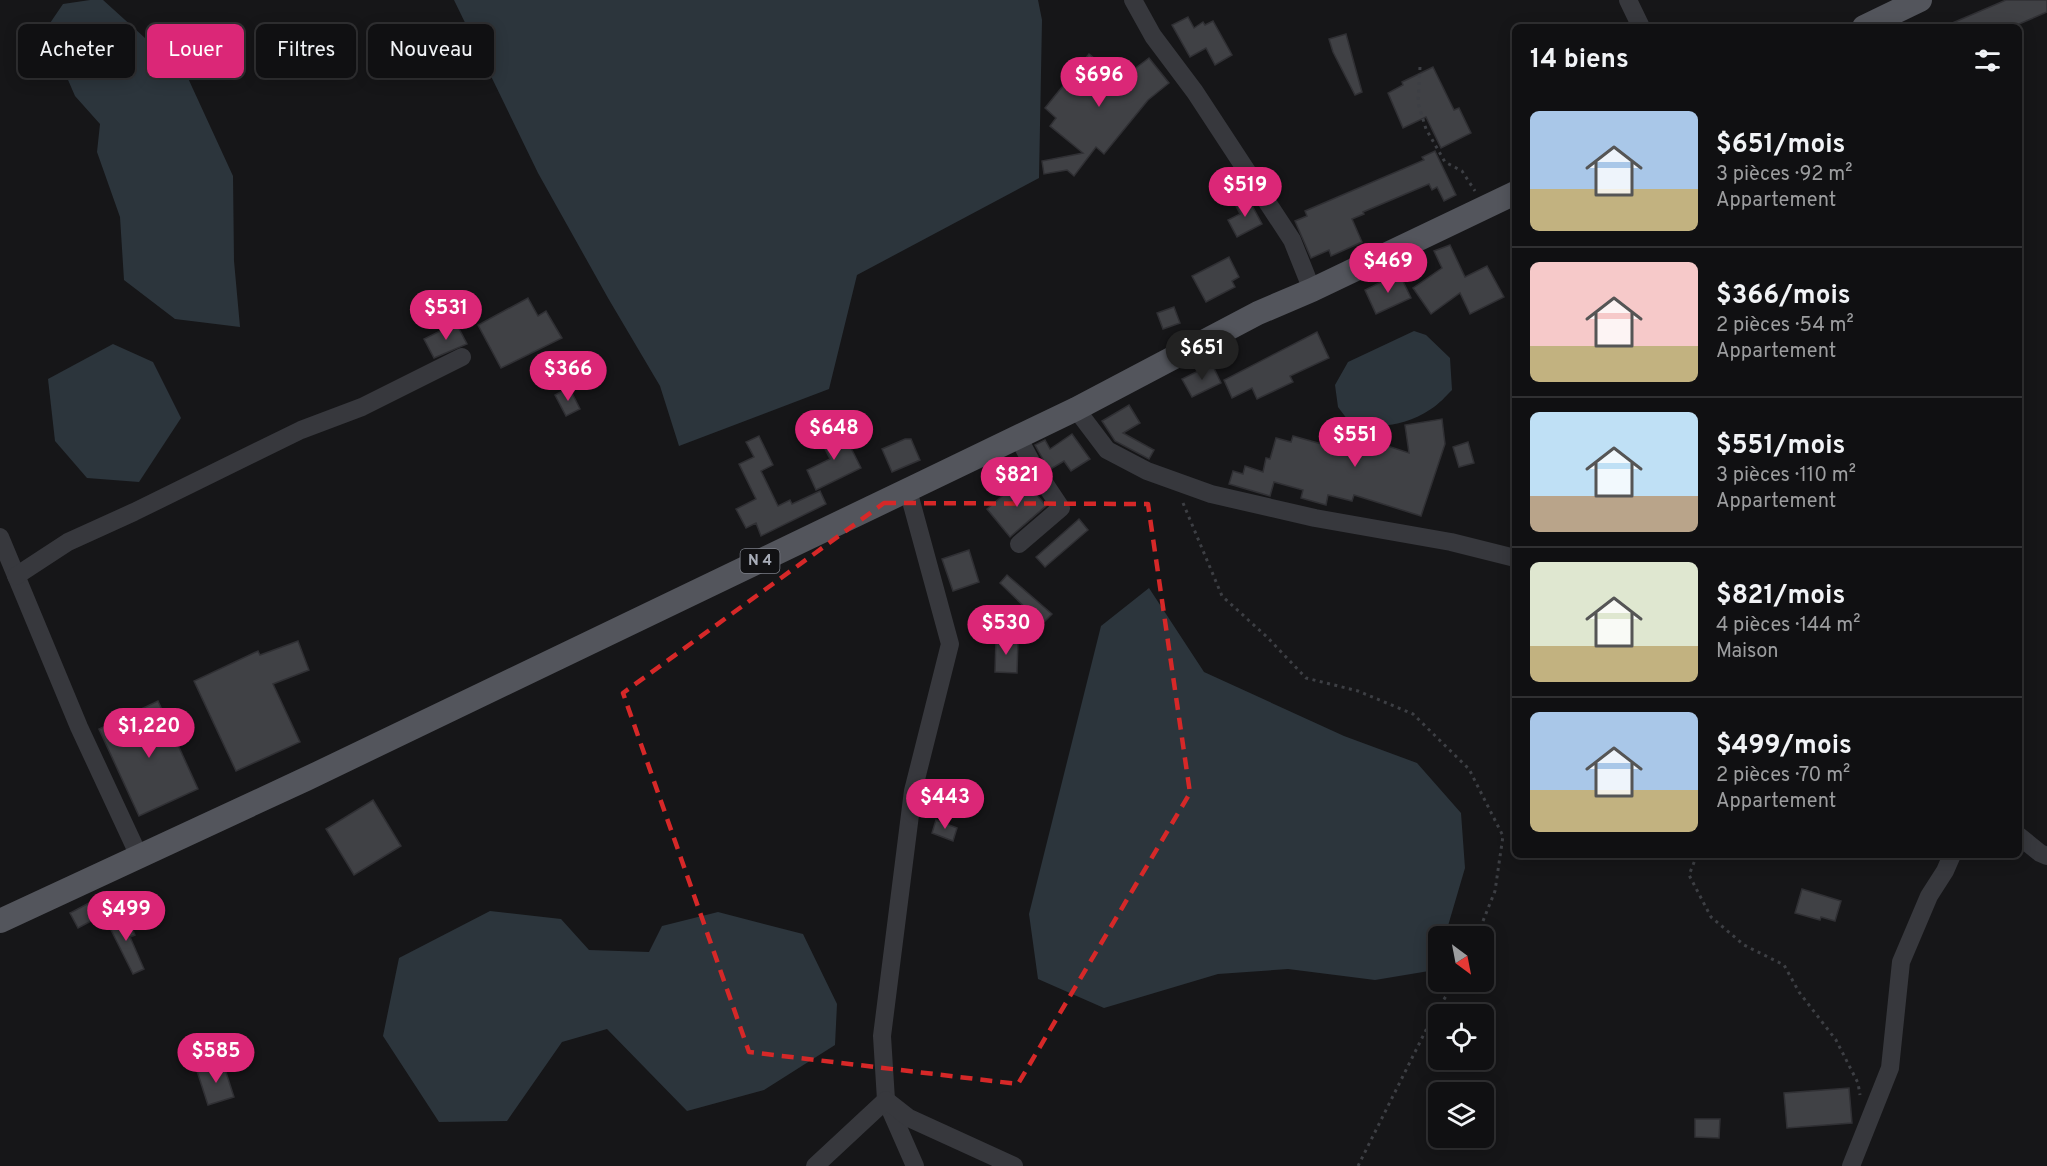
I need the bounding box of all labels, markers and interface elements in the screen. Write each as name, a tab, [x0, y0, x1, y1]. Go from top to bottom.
chip: Acheter	[18, 24, 135, 78]
chip: Louer	[147, 24, 244, 78]
chip: Filtres	[256, 24, 356, 78]
chip: Nouveau	[368, 24, 494, 78]
text: 14 biens	[1530, 44, 1629, 77]
icon: filters	[1971, 44, 2004, 77]
pin: $696	[1063, 57, 1135, 108]
text: $696	[1075, 63, 1123, 89]
text: $651/mois	[1716, 129, 1845, 162]
icon: home	[1578, 135, 1650, 207]
text: 3 pièces · 92 m²	[1716, 162, 1852, 188]
pin: $519	[1209, 167, 1281, 218]
text: $519	[1223, 173, 1267, 199]
text: Appartement	[1716, 188, 1836, 214]
pin: $469	[1352, 243, 1424, 294]
text: $469	[1363, 249, 1413, 275]
text: $366/mois	[1716, 280, 1851, 313]
icon: home	[1578, 286, 1650, 358]
pin: $531	[410, 290, 482, 341]
text: $531	[424, 296, 468, 322]
text: 2 pièces · 54 m²	[1716, 313, 1854, 339]
pin: $651	[1166, 330, 1238, 381]
text: $651	[1180, 336, 1224, 362]
text: Appartement	[1716, 339, 1836, 365]
pin: $366	[532, 351, 604, 402]
text: $366	[544, 357, 592, 383]
pin: $648	[798, 410, 870, 461]
text: $648	[809, 416, 859, 442]
pin: $551	[1319, 417, 1391, 468]
text: $551	[1333, 423, 1377, 449]
text: $551/mois	[1716, 430, 1845, 463]
icon: home	[1578, 436, 1650, 508]
pin: $821	[981, 457, 1053, 508]
text: $821	[995, 463, 1039, 489]
text: 3 pièces · 110 m²	[1716, 463, 1856, 489]
text: Appartement	[1716, 489, 1836, 515]
road number: N 4	[740, 549, 780, 573]
text: $821/mois	[1716, 580, 1845, 613]
icon: home	[1578, 586, 1650, 658]
pin: $530	[970, 605, 1042, 656]
text: $530	[981, 611, 1031, 637]
text: 4 pièces · 144 m²	[1716, 613, 1861, 639]
text: Maison	[1716, 639, 1779, 665]
pin: $1,220	[100, 708, 198, 759]
text: $1,220	[118, 714, 180, 740]
text: $499/mois	[1716, 730, 1852, 763]
icon: home	[1578, 736, 1650, 808]
text: 2 pièces · 70 m²	[1716, 763, 1850, 789]
pin: $443	[909, 779, 981, 830]
text: $443	[920, 785, 970, 811]
text: Appartement	[1716, 789, 1836, 815]
pin: $499	[90, 891, 162, 942]
text: $499	[101, 897, 151, 923]
north arrow	[1428, 926, 1494, 992]
map controls	[1428, 926, 1494, 1148]
button: locate	[1428, 1004, 1494, 1070]
pin: $585	[180, 1033, 252, 1084]
text: $585	[191, 1039, 241, 1065]
button: layers	[1428, 1082, 1494, 1148]

